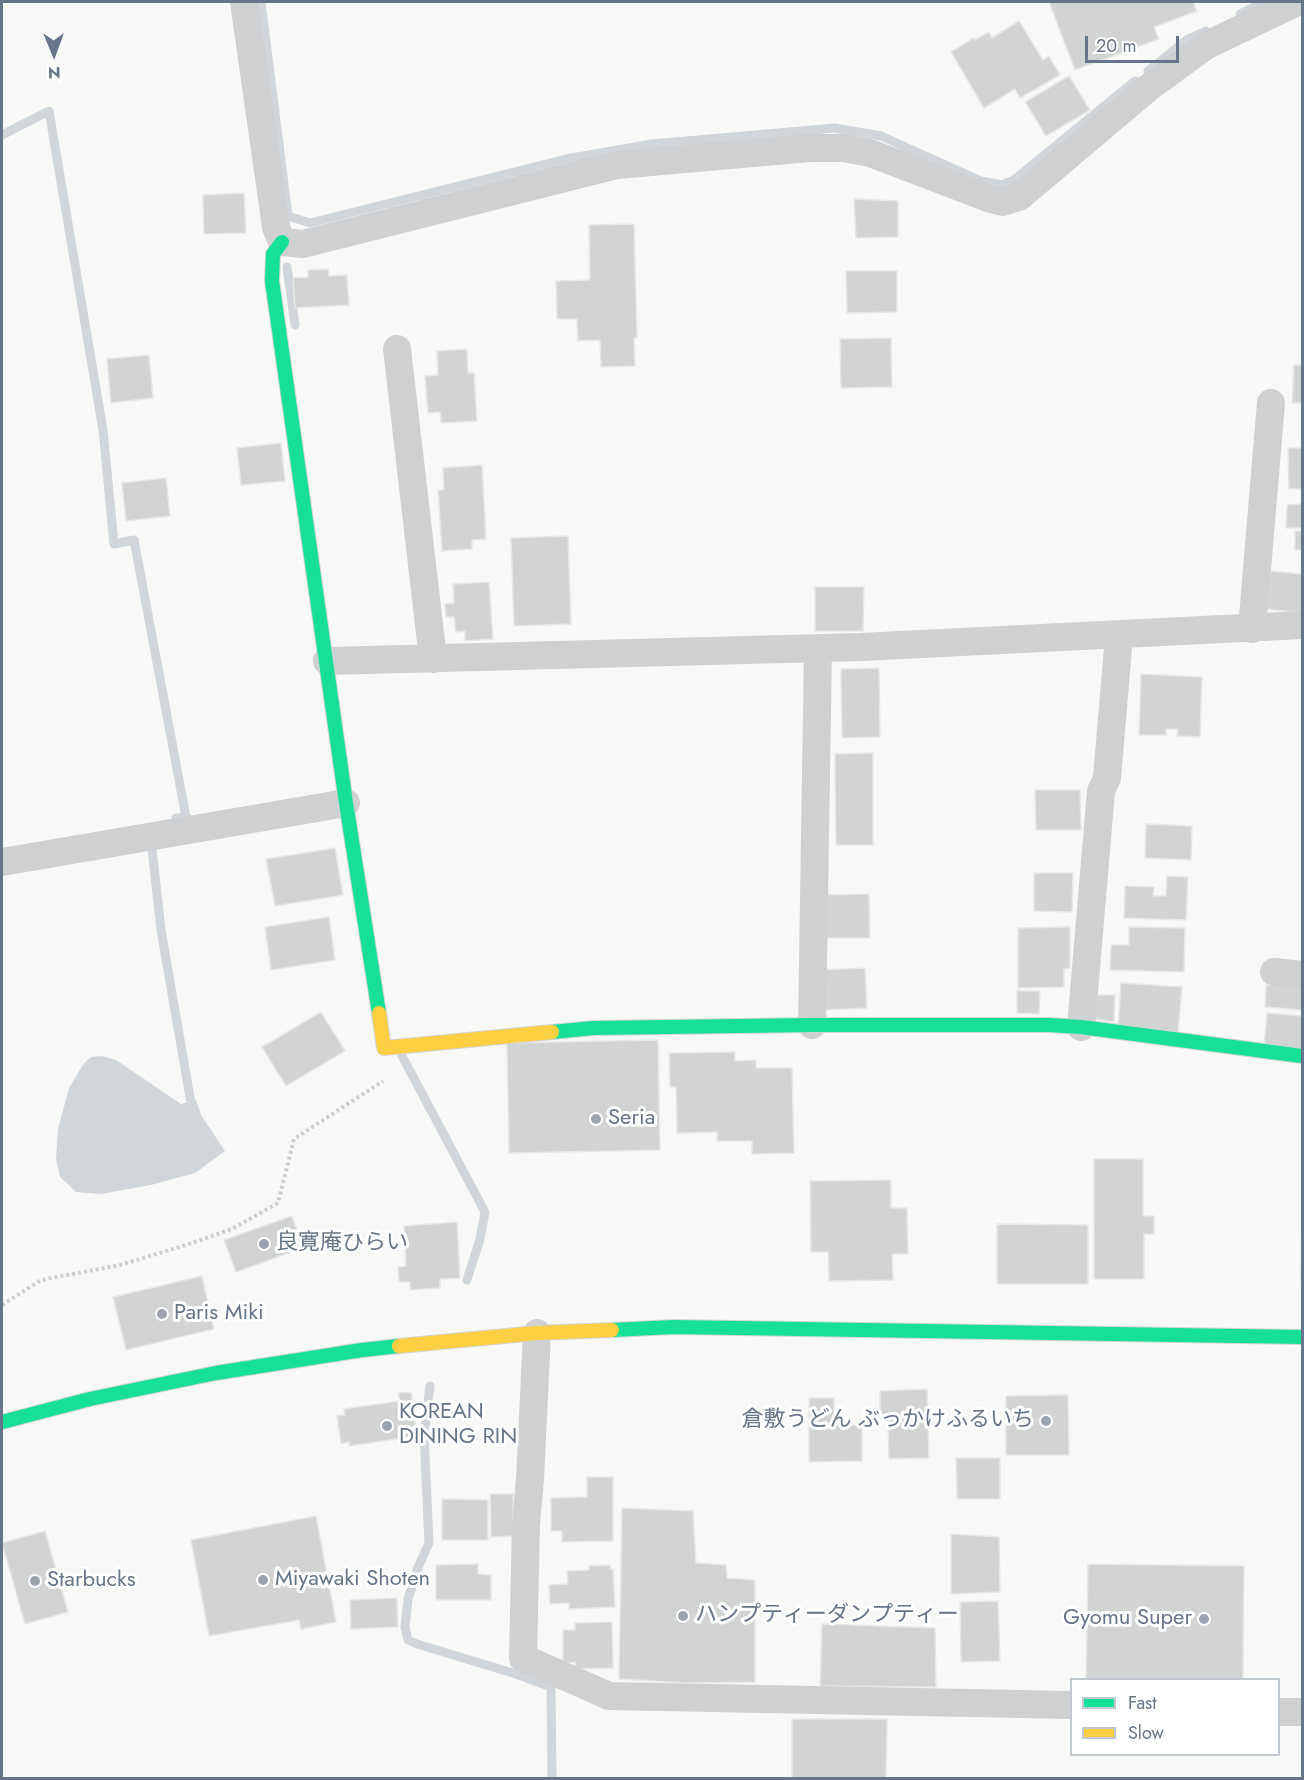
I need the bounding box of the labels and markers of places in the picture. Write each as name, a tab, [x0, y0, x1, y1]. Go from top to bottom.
place label: Seria	[608, 1106, 655, 1132]
marker: Seria	[589, 1112, 603, 1126]
place label: 良寛庵ひらい	[276, 1231, 408, 1257]
marker: 良寛庵ひらい	[257, 1237, 271, 1251]
place label: Paris Miki	[174, 1301, 264, 1327]
marker: Paris Miki	[155, 1307, 169, 1321]
place label: KOREAN DINING RIN	[399, 1400, 517, 1452]
place label: 倉敷うどん ぶっかけふるいち	[741, 1408, 1034, 1434]
marker: 倉敷うどん ぶっかけふるいち	[1039, 1414, 1053, 1428]
marker: KOREAN DINING RIN	[380, 1419, 394, 1433]
place label: Miyawaki Shoten	[275, 1567, 430, 1593]
place label: Starbucks	[47, 1568, 136, 1594]
marker: Miyawaki Shoten	[256, 1573, 270, 1587]
marker: Starbucks	[28, 1574, 42, 1588]
place label: ハンプティーダンプティー	[695, 1603, 959, 1629]
place label: Gyomu Super	[1063, 1606, 1192, 1632]
marker: ハンプティーダンプティー	[676, 1609, 690, 1623]
marker: Gyomu Super	[1197, 1612, 1211, 1626]

